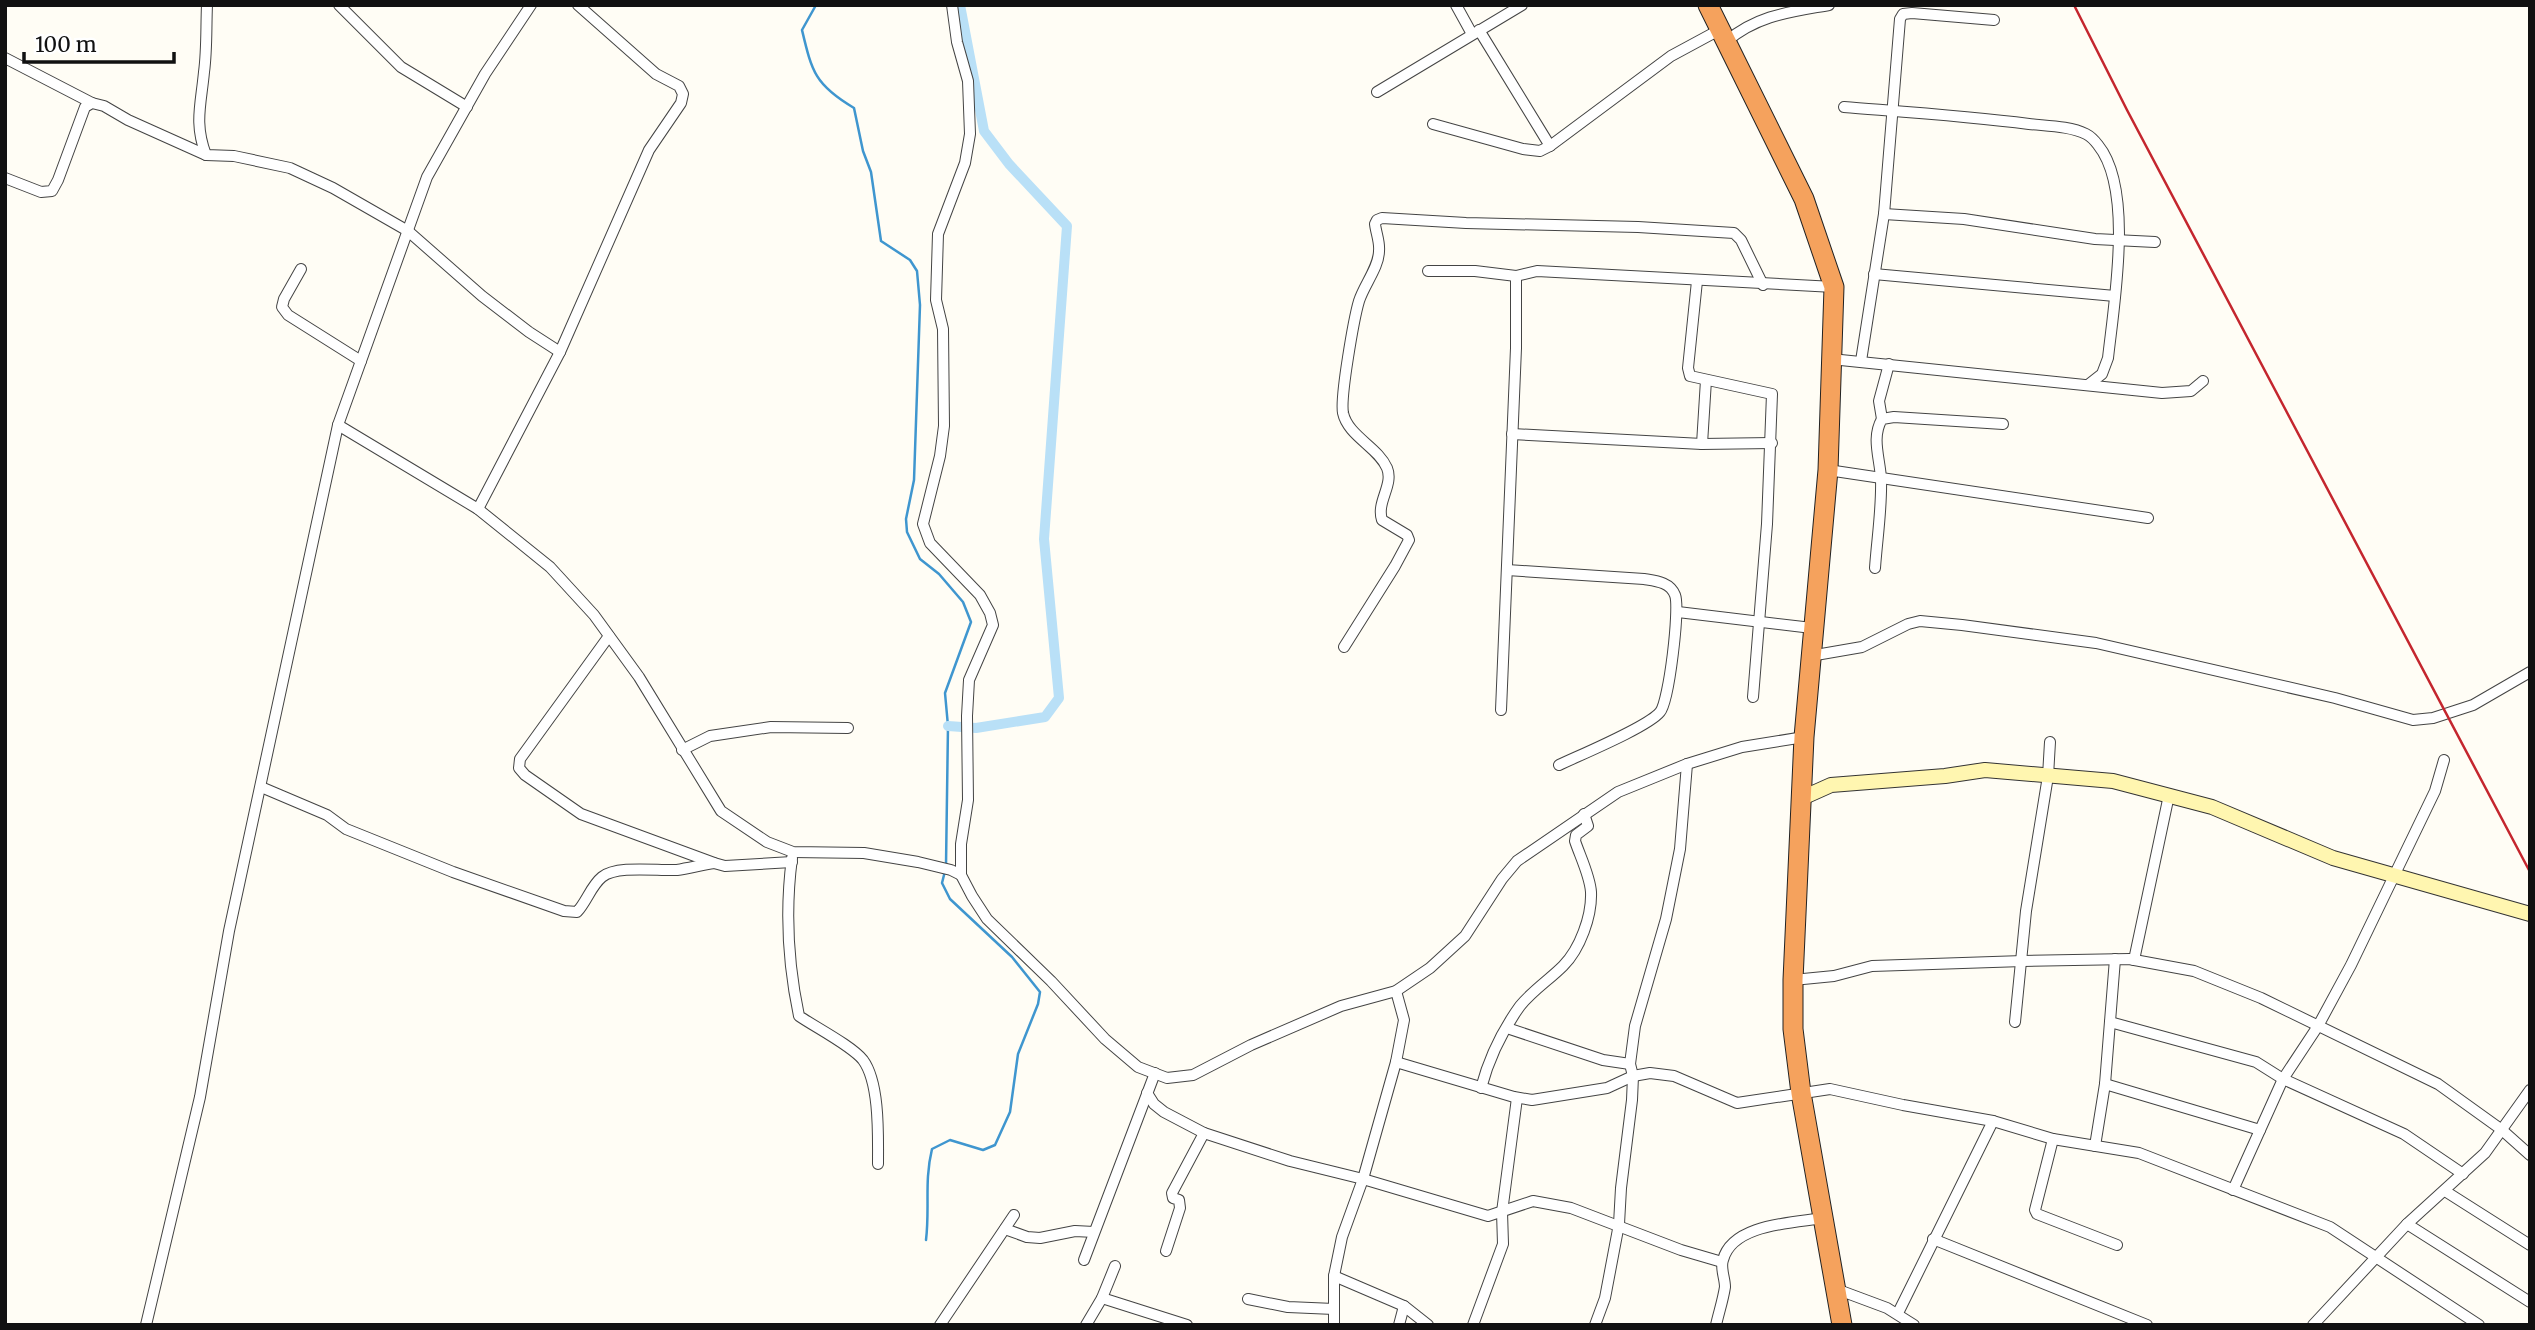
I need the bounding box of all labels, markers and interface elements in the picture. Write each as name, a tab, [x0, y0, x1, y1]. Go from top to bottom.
scale bar	[24, 21, 175, 65]
text: 100 m	[35, 31, 97, 58]

